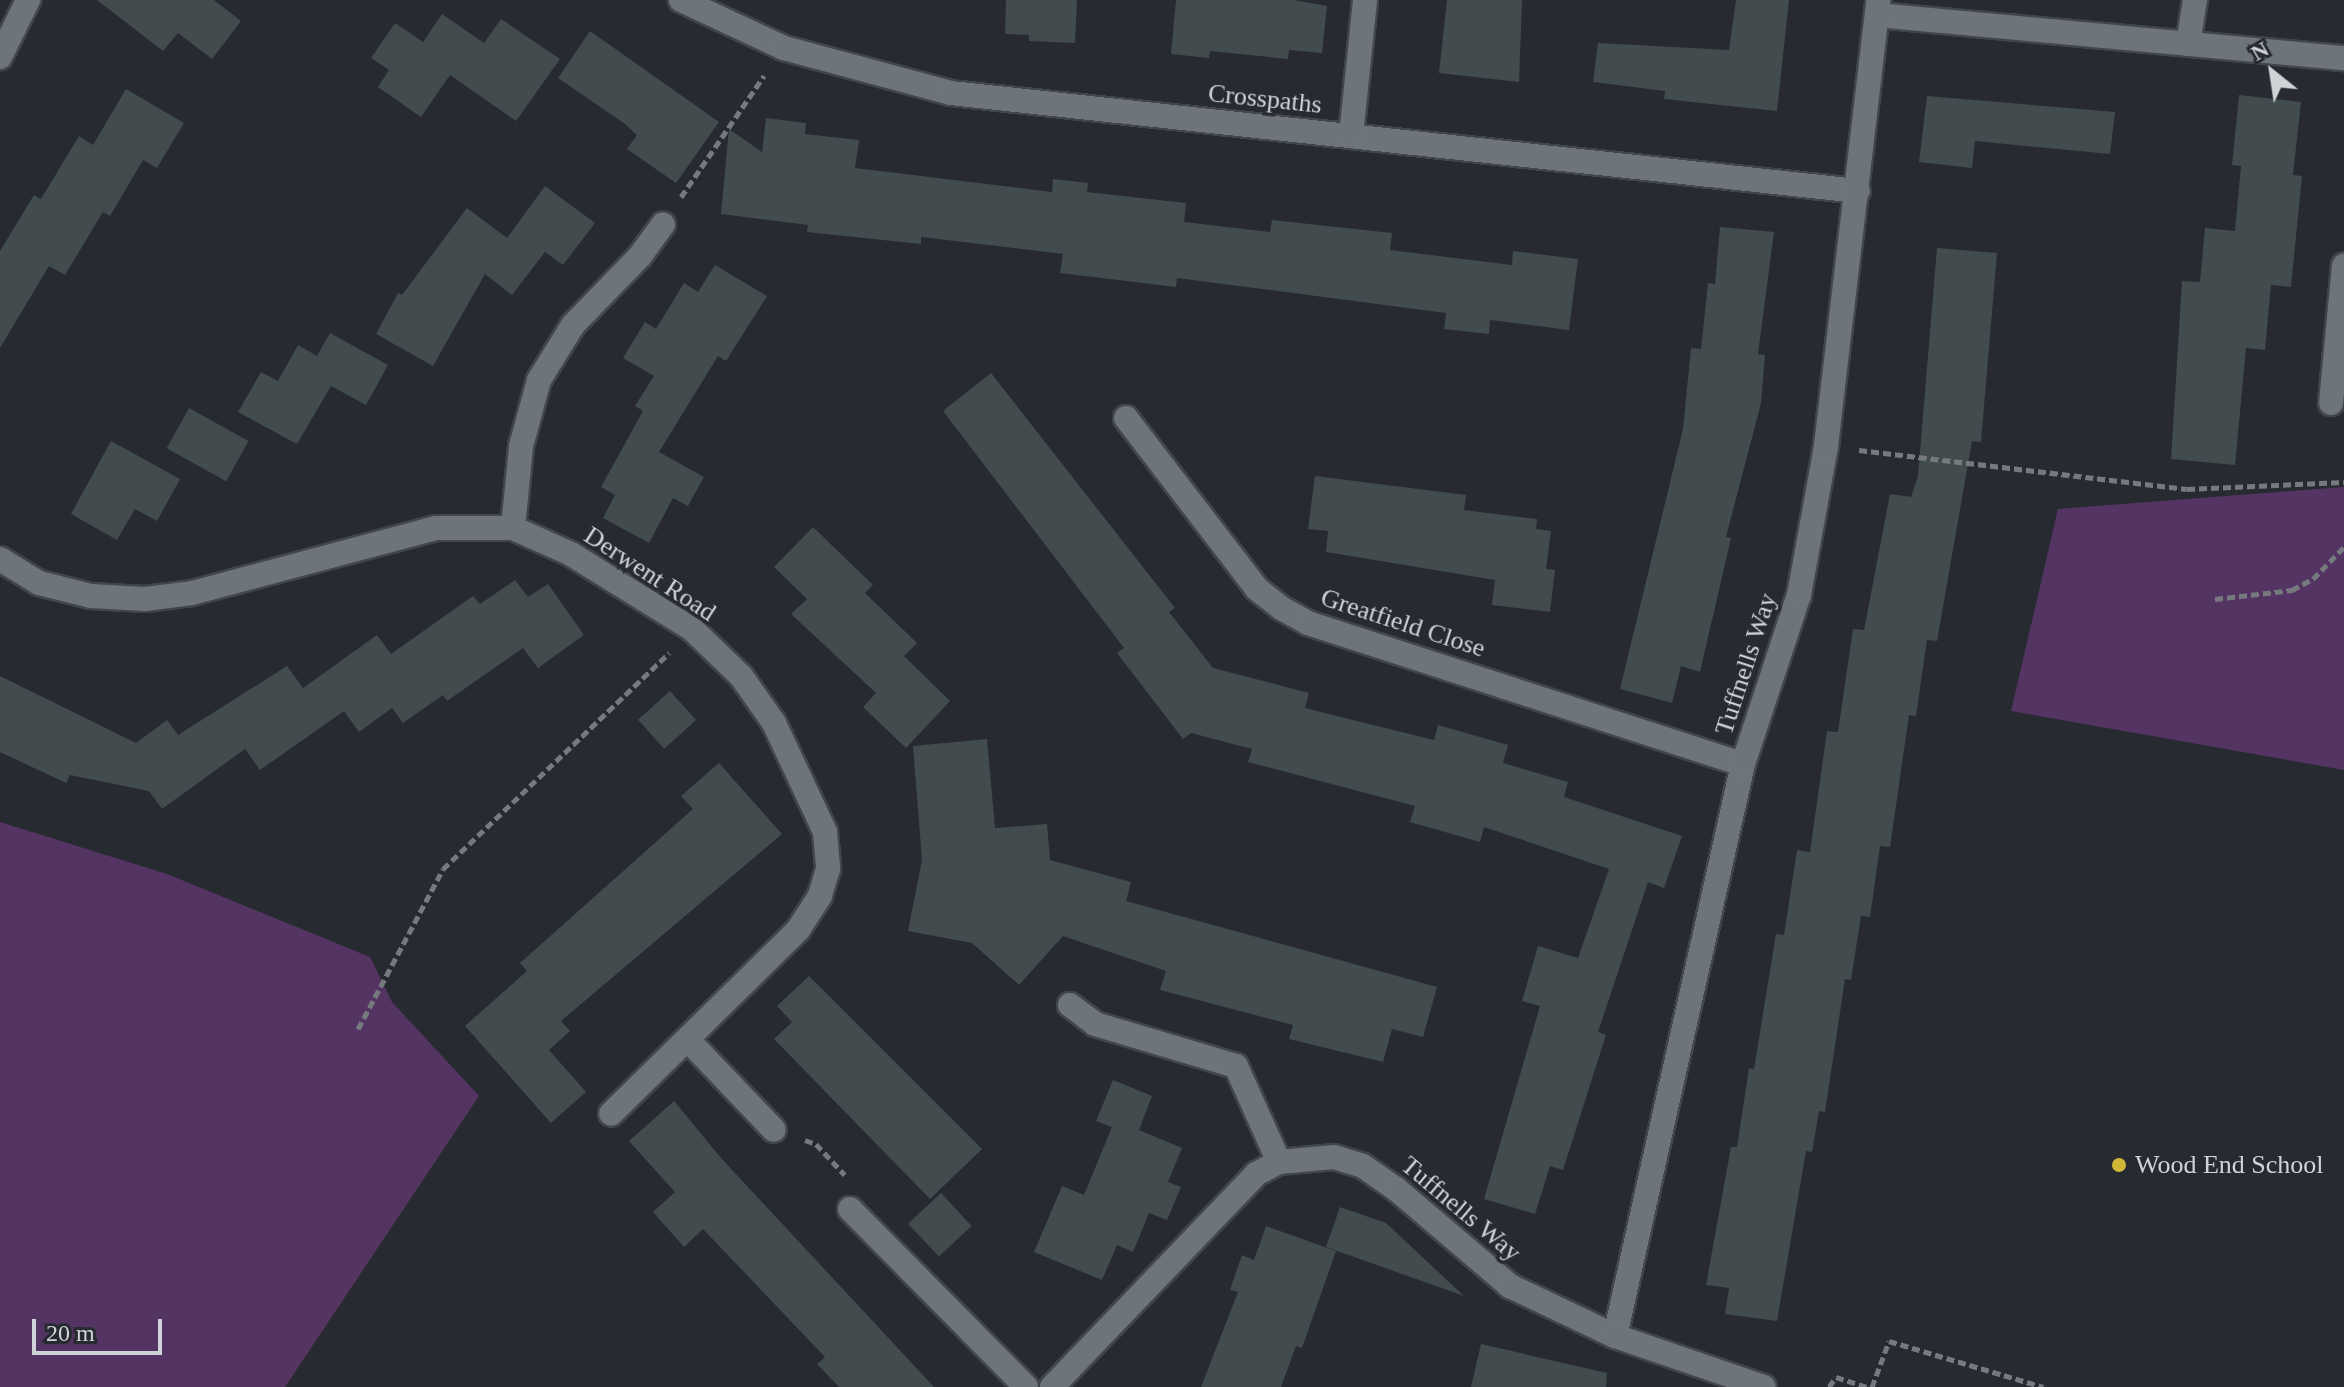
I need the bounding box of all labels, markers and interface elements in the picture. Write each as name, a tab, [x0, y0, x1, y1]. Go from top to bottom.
north arrow	[2232, 32, 2312, 112]
text: N	[2247, 36, 2273, 66]
street label: Crosspaths	[1207, 78, 1323, 120]
street label: Derwent Road	[578, 520, 722, 628]
street label: Greatfield Close	[1317, 582, 1489, 664]
street label: Tuffnells Way	[1708, 589, 1784, 739]
place label: Wood End School	[2135, 1149, 2324, 1181]
street label: Tuffnells Way	[1395, 1150, 1527, 1268]
marker: Wood End School	[2110, 1156, 2128, 1174]
scale bar	[36, 1303, 166, 1353]
text: 20 m	[46, 1320, 95, 1346]

